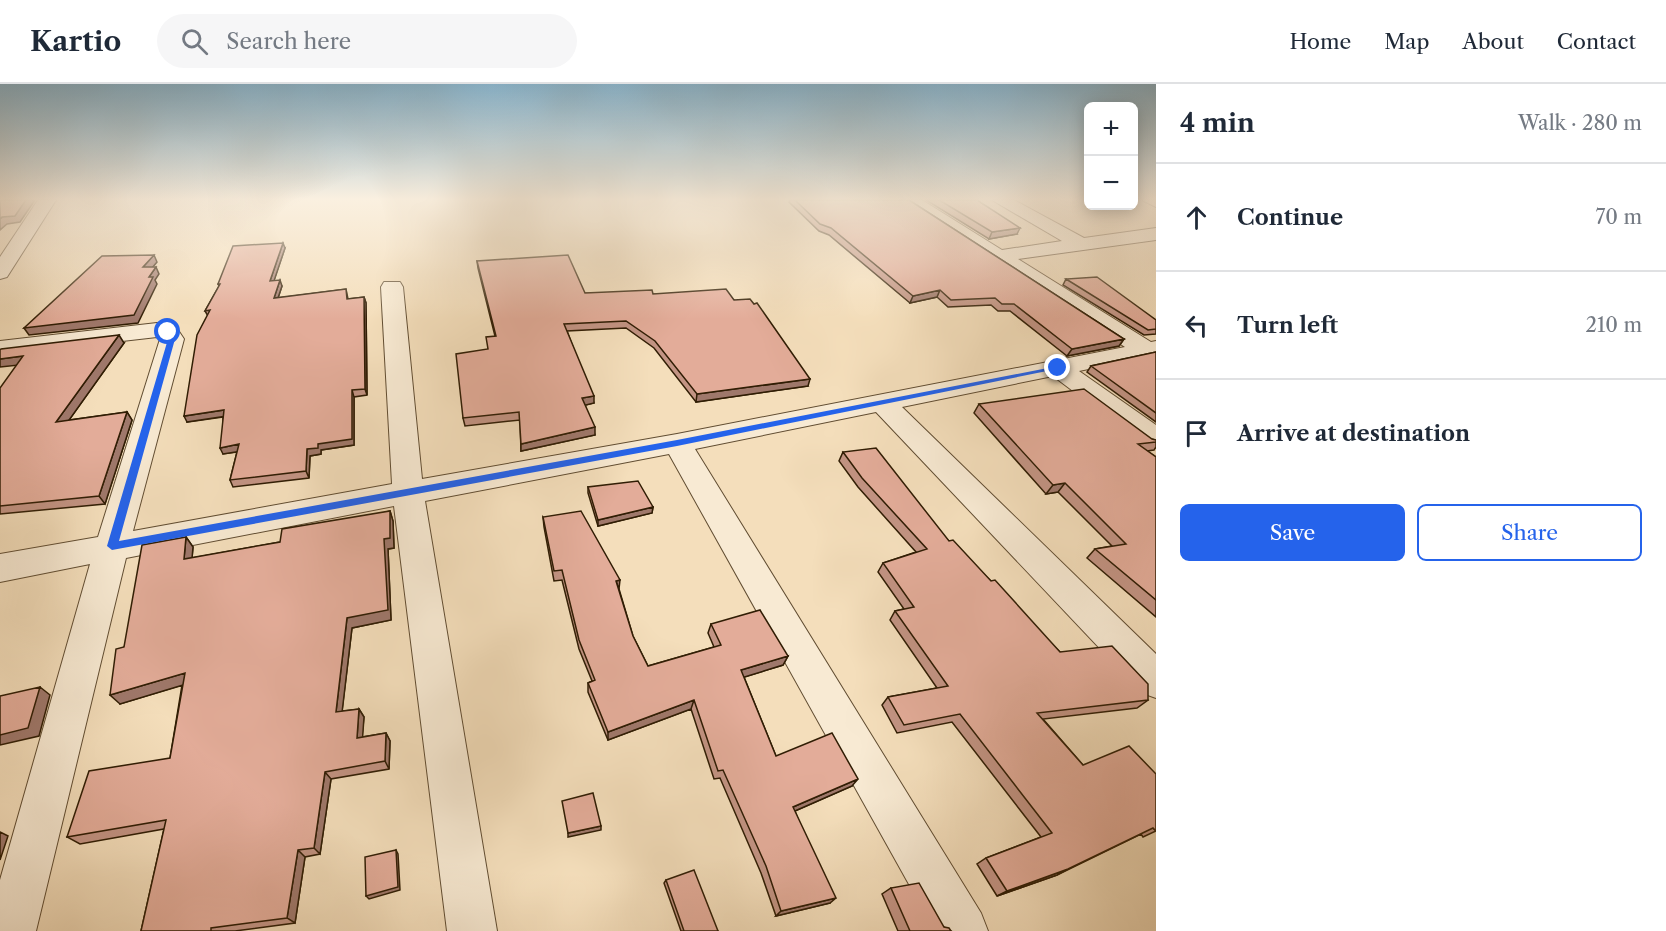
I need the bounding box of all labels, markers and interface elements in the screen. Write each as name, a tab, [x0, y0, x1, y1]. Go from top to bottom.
search box	[157, 14, 577, 68]
text: Kartio	[30, 24, 121, 58]
icon: search	[178, 25, 211, 58]
text: Search here	[226, 28, 351, 55]
text: Home	[1290, 29, 1351, 54]
text: Map	[1384, 29, 1429, 54]
text: About	[1462, 29, 1524, 54]
text: Contact	[1557, 29, 1636, 54]
map controls	[1084, 102, 1138, 210]
button: +	[1084, 102, 1138, 156]
text: 4 min	[1180, 107, 1255, 139]
text: Walk · 280 m	[1518, 111, 1642, 135]
button: −	[1084, 156, 1138, 210]
icon: ahead	[1180, 201, 1213, 234]
text: Continue	[1237, 204, 1343, 231]
text: 70 m	[1596, 205, 1642, 229]
icon: left	[1180, 309, 1213, 342]
text: Turn left	[1237, 312, 1338, 339]
text: 210 m	[1585, 313, 1642, 337]
route start	[154, 318, 180, 344]
route end	[1044, 354, 1070, 380]
icon: arrive	[1180, 417, 1213, 450]
text: Arrive at destination	[1237, 420, 1470, 447]
button: Save	[1180, 504, 1405, 561]
button: Share	[1417, 504, 1642, 561]

